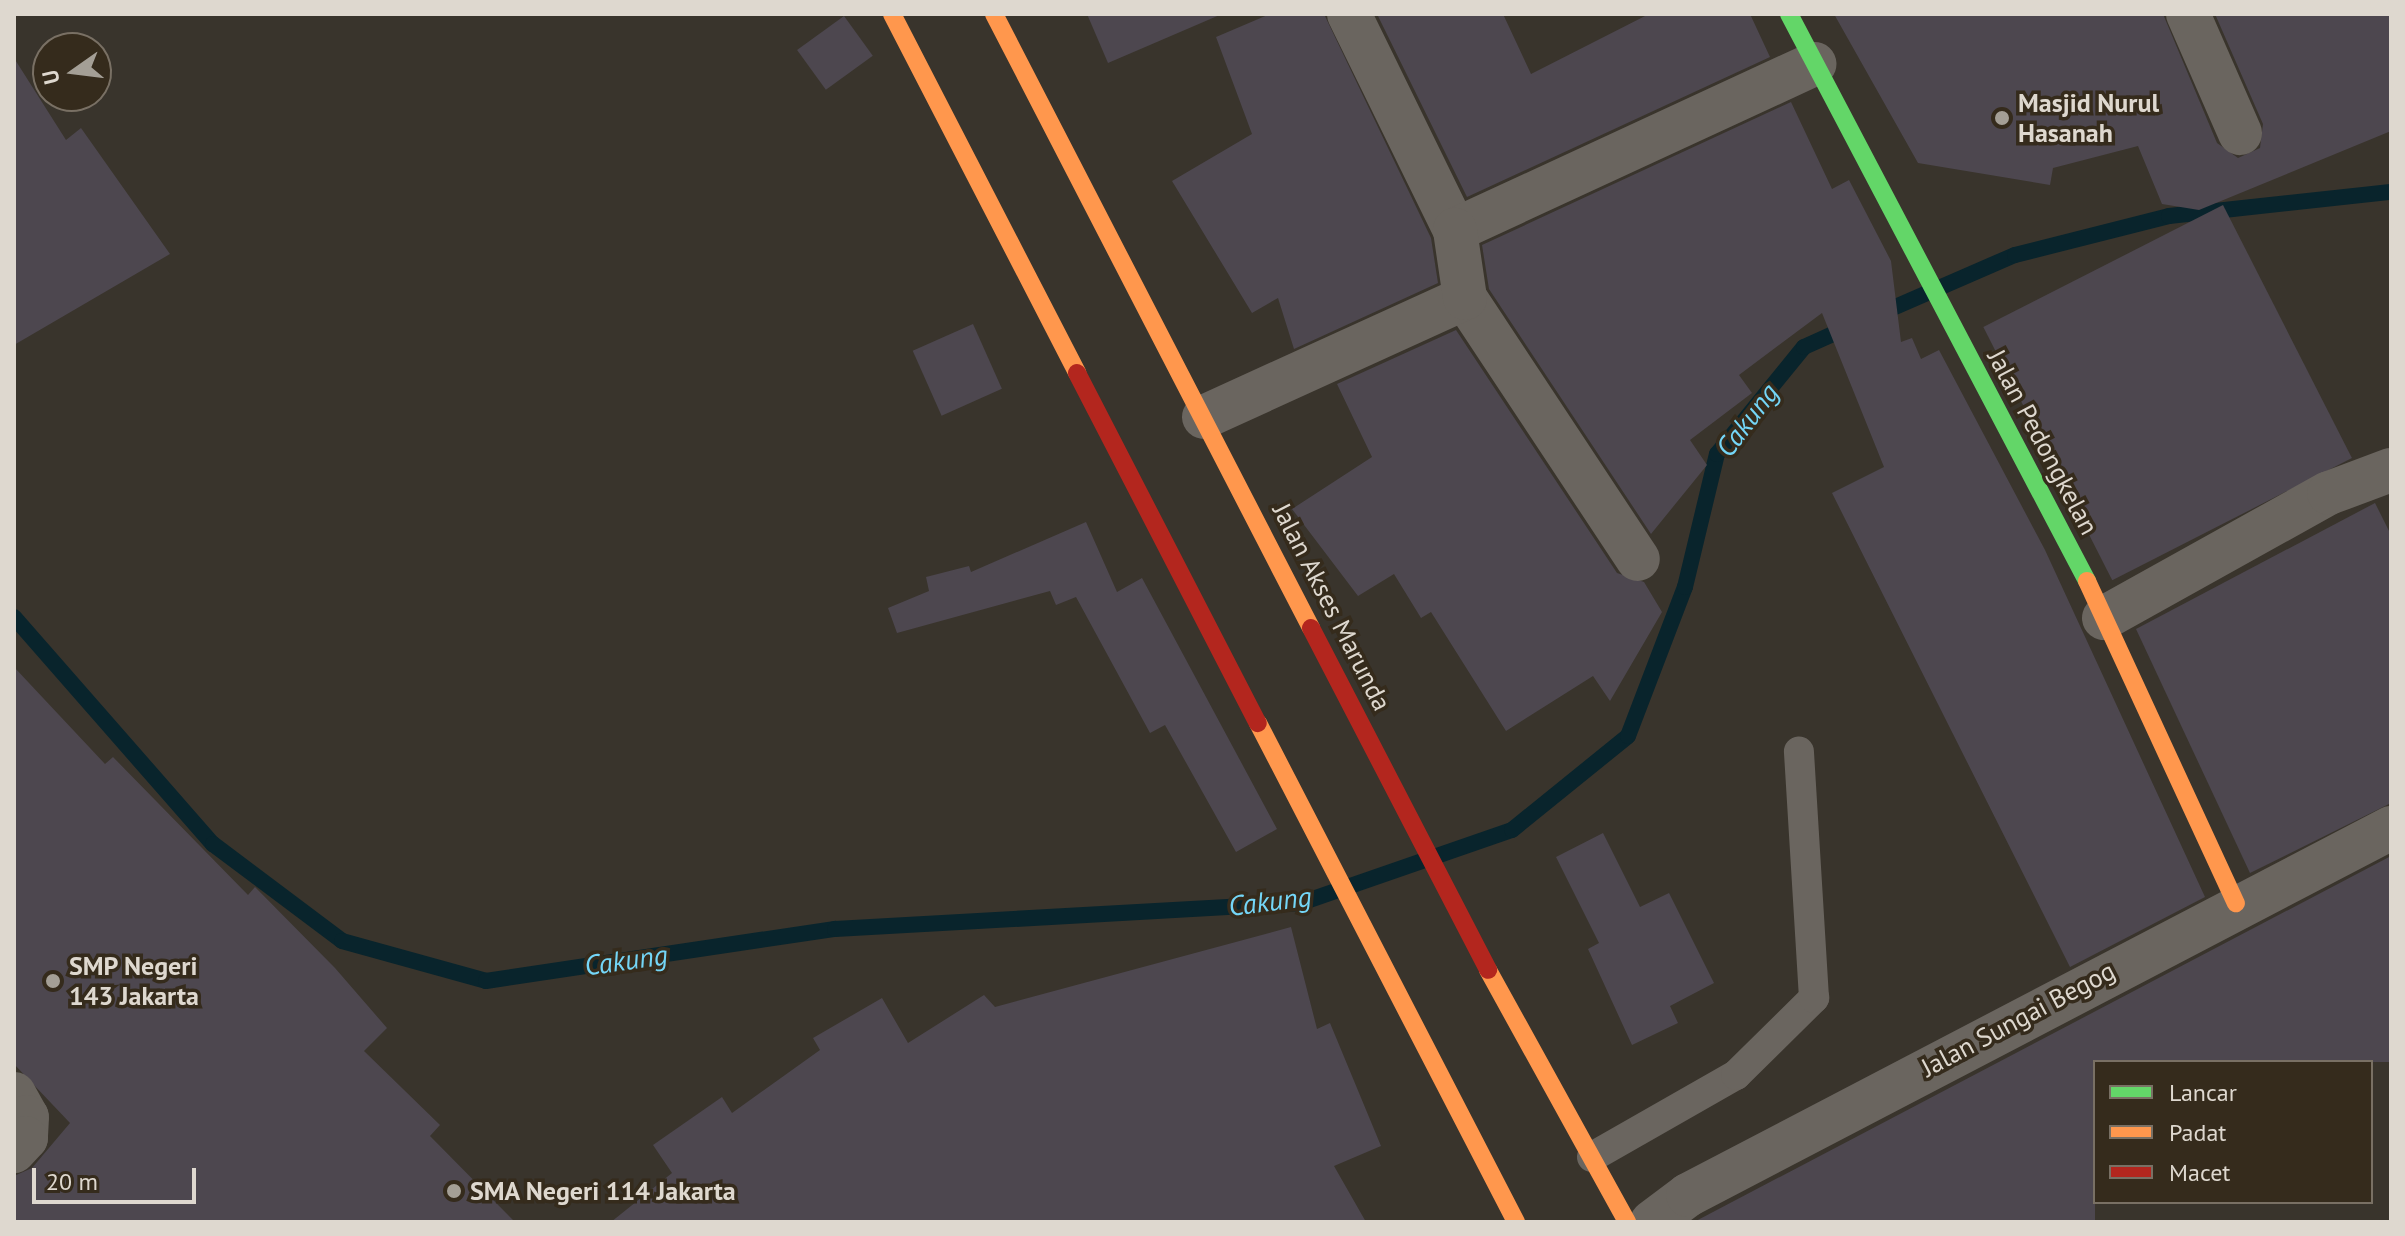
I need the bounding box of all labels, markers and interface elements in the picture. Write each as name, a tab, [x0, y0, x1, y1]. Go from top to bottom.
north arrow	[32, 32, 112, 112]
text: U	[35, 67, 66, 87]
place label: Masjid Nurul Hasanah	[2018, 87, 2159, 148]
marker: Masjid Nurul Hasanah	[1993, 109, 2011, 127]
street label: Jalan Pedongkelan	[1981, 344, 2105, 540]
water label: Cakung	[1708, 377, 1786, 463]
street label: Jalan Akses Marunda	[1266, 498, 1398, 716]
water label: Cakung	[1227, 879, 1313, 923]
water label: Cakung	[582, 938, 670, 982]
place label: SMP Negeri 143 Jakarta	[69, 950, 199, 1012]
street label: Jalan Sungai Begog	[1916, 955, 2120, 1083]
marker: SMP Negeri 143 Jakarta	[44, 972, 62, 990]
legend	[2093, 1060, 2373, 1204]
text: Lancar	[2169, 1077, 2237, 1108]
text: Padat	[2169, 1117, 2226, 1148]
scale bar	[36, 1152, 200, 1202]
text: Macet	[2169, 1157, 2231, 1188]
text: 20 m	[46, 1166, 98, 1197]
place label: SMA Negeri 114 Jakarta	[470, 1175, 737, 1207]
marker: SMA Negeri 114 Jakarta	[445, 1182, 463, 1200]

